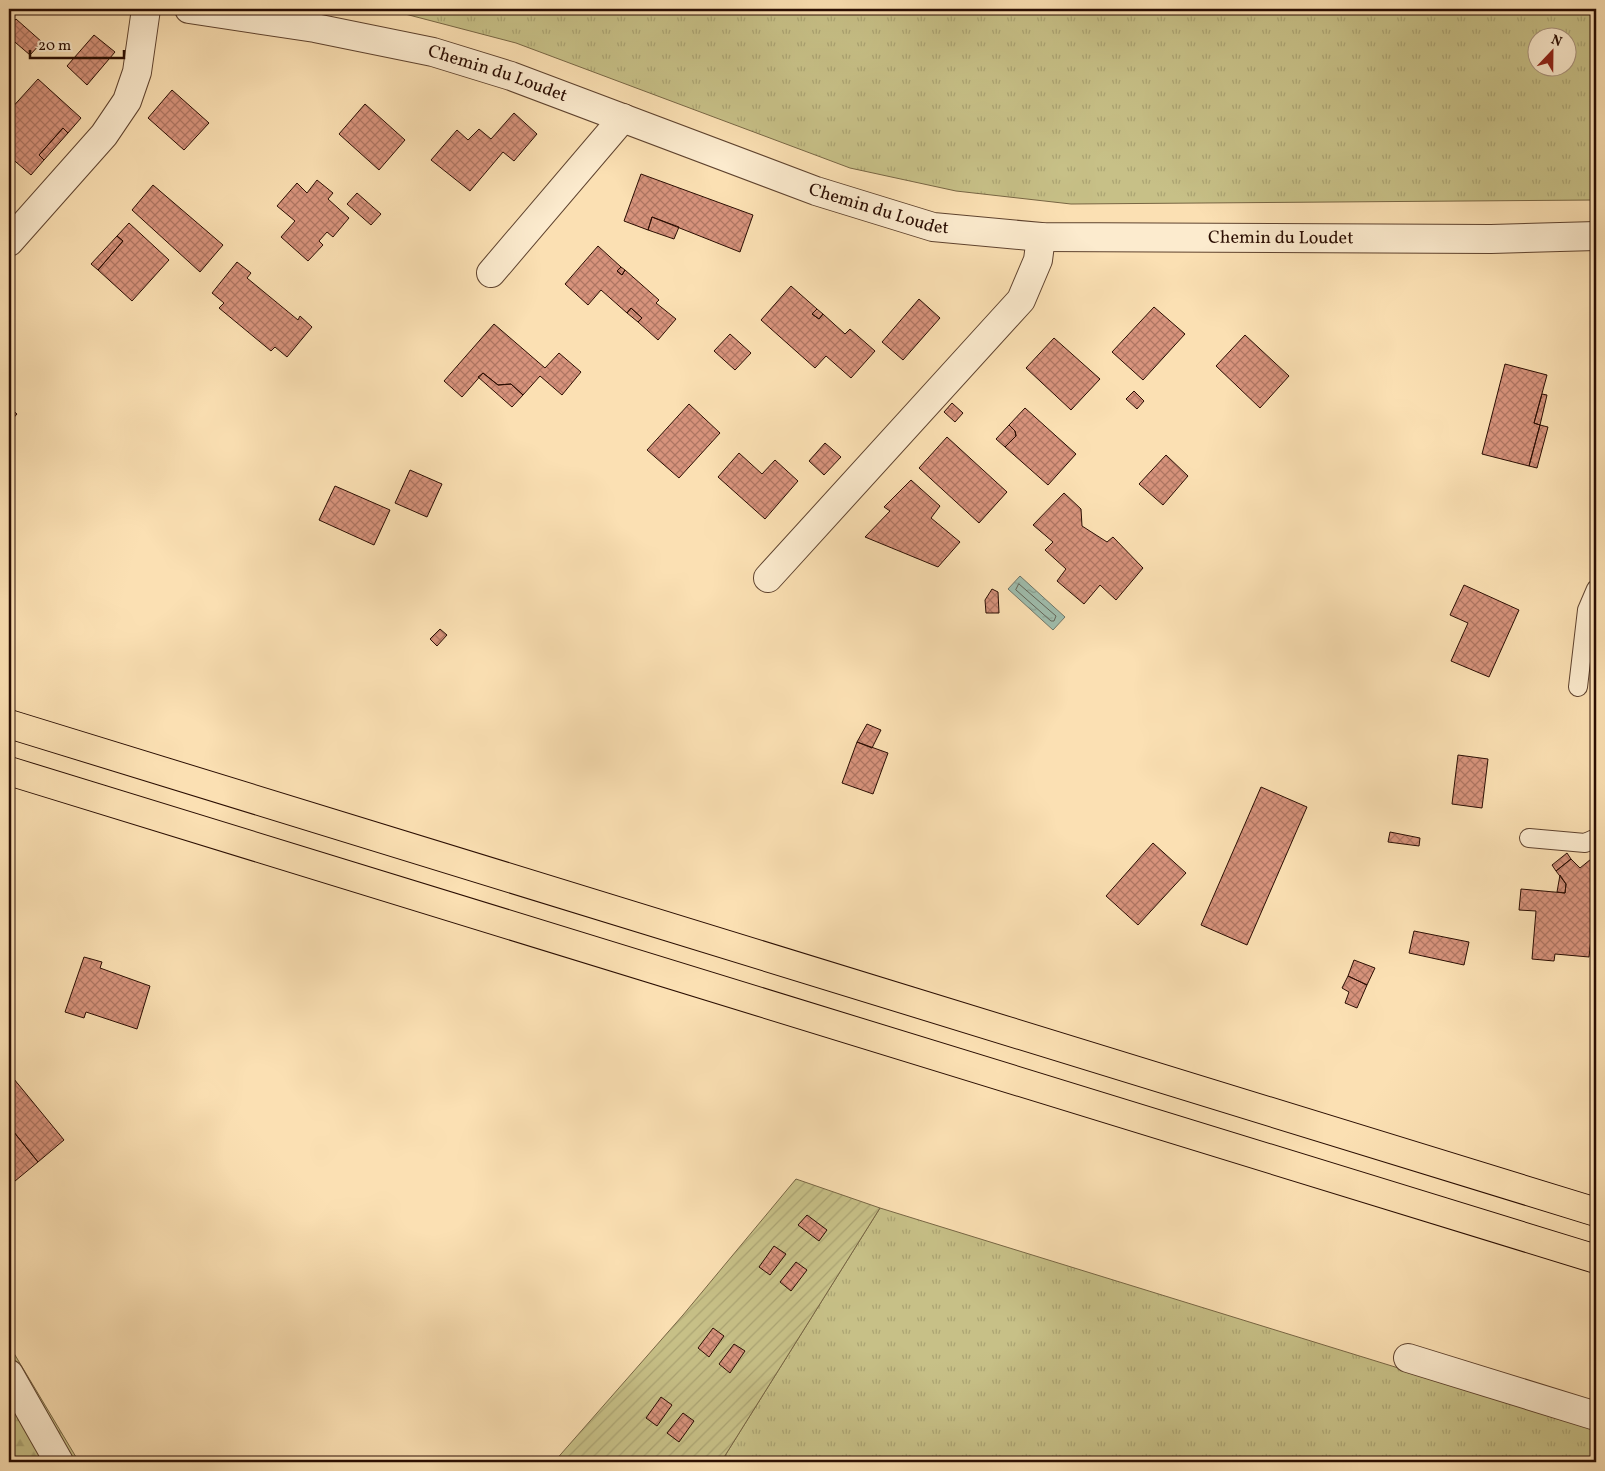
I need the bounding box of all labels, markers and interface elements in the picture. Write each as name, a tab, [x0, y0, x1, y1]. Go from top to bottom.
scale bar	[30, 28, 124, 60]
north arrow	[1528, 28, 1578, 78]
text: N	[1548, 31, 1565, 52]
text: 20 m	[38, 36, 71, 57]
street label: Chemin du Loudet	[425, 39, 571, 109]
street label: Chemin du Loudet	[805, 177, 950, 241]
street label: Chemin du Loudet	[1208, 225, 1354, 251]

